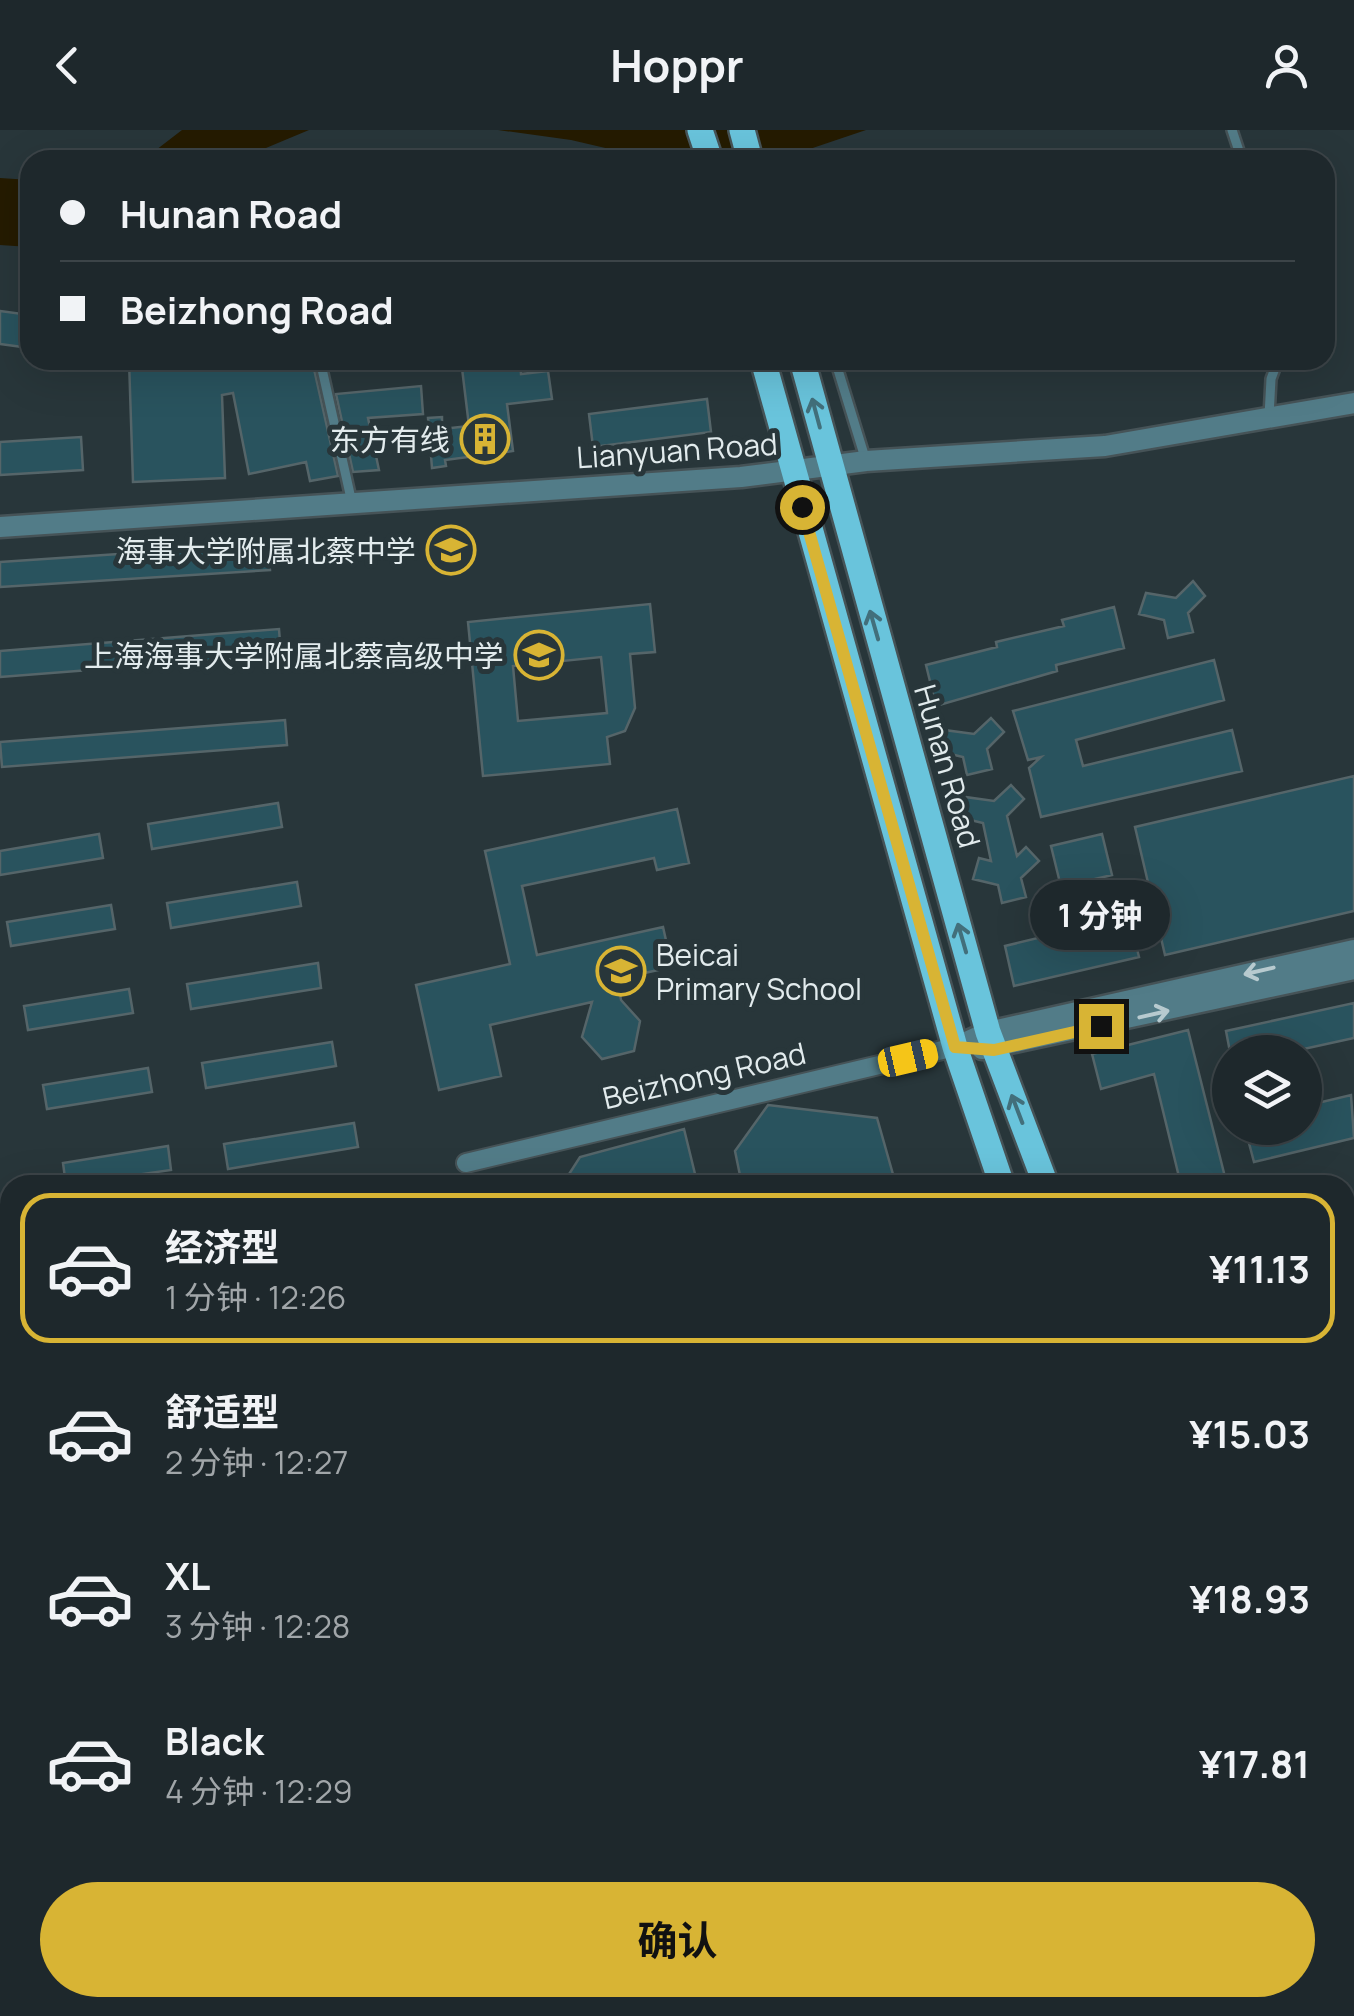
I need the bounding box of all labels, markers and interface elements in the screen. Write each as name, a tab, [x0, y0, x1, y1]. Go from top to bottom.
text: Hoppr	[610, 34, 744, 96]
icon: back	[40, 38, 95, 93]
icon: person	[1259, 38, 1314, 93]
text: Hunan Road	[120, 187, 342, 239]
text: Beizhong Road	[120, 283, 394, 335]
one-way arrow	[805, 398, 824, 429]
building icon: 东方有线	[459, 413, 511, 465]
place label: 东方有线	[330, 419, 450, 460]
street label: Lianyuan Road	[575, 423, 779, 477]
route start	[780, 485, 825, 530]
school or university icon: 海事大学附属北蔡中学	[425, 524, 477, 576]
place label: 海事大学附属北蔡中学	[116, 530, 416, 571]
one-way arrow	[864, 610, 883, 641]
school or university icon: 上海海事大学附属北蔡高级中学	[513, 629, 565, 681]
place label: 上海海事大学附属北蔡高级中学	[84, 635, 504, 676]
street label: Hunan Road	[905, 680, 991, 852]
callout: 1 分钟	[1031, 881, 1171, 951]
text: 1 分钟	[1058, 893, 1142, 937]
one-way arrow	[952, 923, 970, 954]
place label: Beicai Primary School	[656, 934, 862, 1009]
school or university icon: Beicai Primary School	[595, 945, 647, 997]
one-way arrow	[1244, 963, 1276, 981]
route end	[1079, 1004, 1124, 1049]
one-way arrow	[1137, 1004, 1169, 1022]
street label: Beizhong Road	[599, 1032, 809, 1118]
map controls	[1212, 1035, 1322, 1145]
button: layers	[1212, 1035, 1322, 1145]
car	[875, 1037, 941, 1079]
one-way arrow	[1006, 1094, 1024, 1124]
text: 经济型	[165, 1220, 279, 1272]
icon: car	[45, 1223, 135, 1313]
text: ¥11.13	[1209, 1242, 1310, 1294]
text: 1 分钟 · 12:26	[165, 1275, 346, 1319]
text: 舒适型	[165, 1385, 279, 1437]
icon: car	[45, 1388, 135, 1478]
text: ¥15.03	[1189, 1407, 1310, 1459]
text: 2 分钟 · 12:27	[165, 1440, 348, 1484]
text: XL	[165, 1549, 210, 1601]
icon: car	[45, 1553, 135, 1643]
text: ¥18.93	[1190, 1572, 1310, 1624]
text: 3 分钟 · 12:28	[165, 1604, 350, 1648]
text: Black	[165, 1714, 264, 1766]
icon: car	[45, 1718, 135, 1808]
text: ¥17.81	[1199, 1737, 1310, 1789]
text: 4 分钟 · 12:29	[165, 1769, 353, 1813]
button: 确认	[40, 1882, 1315, 1997]

